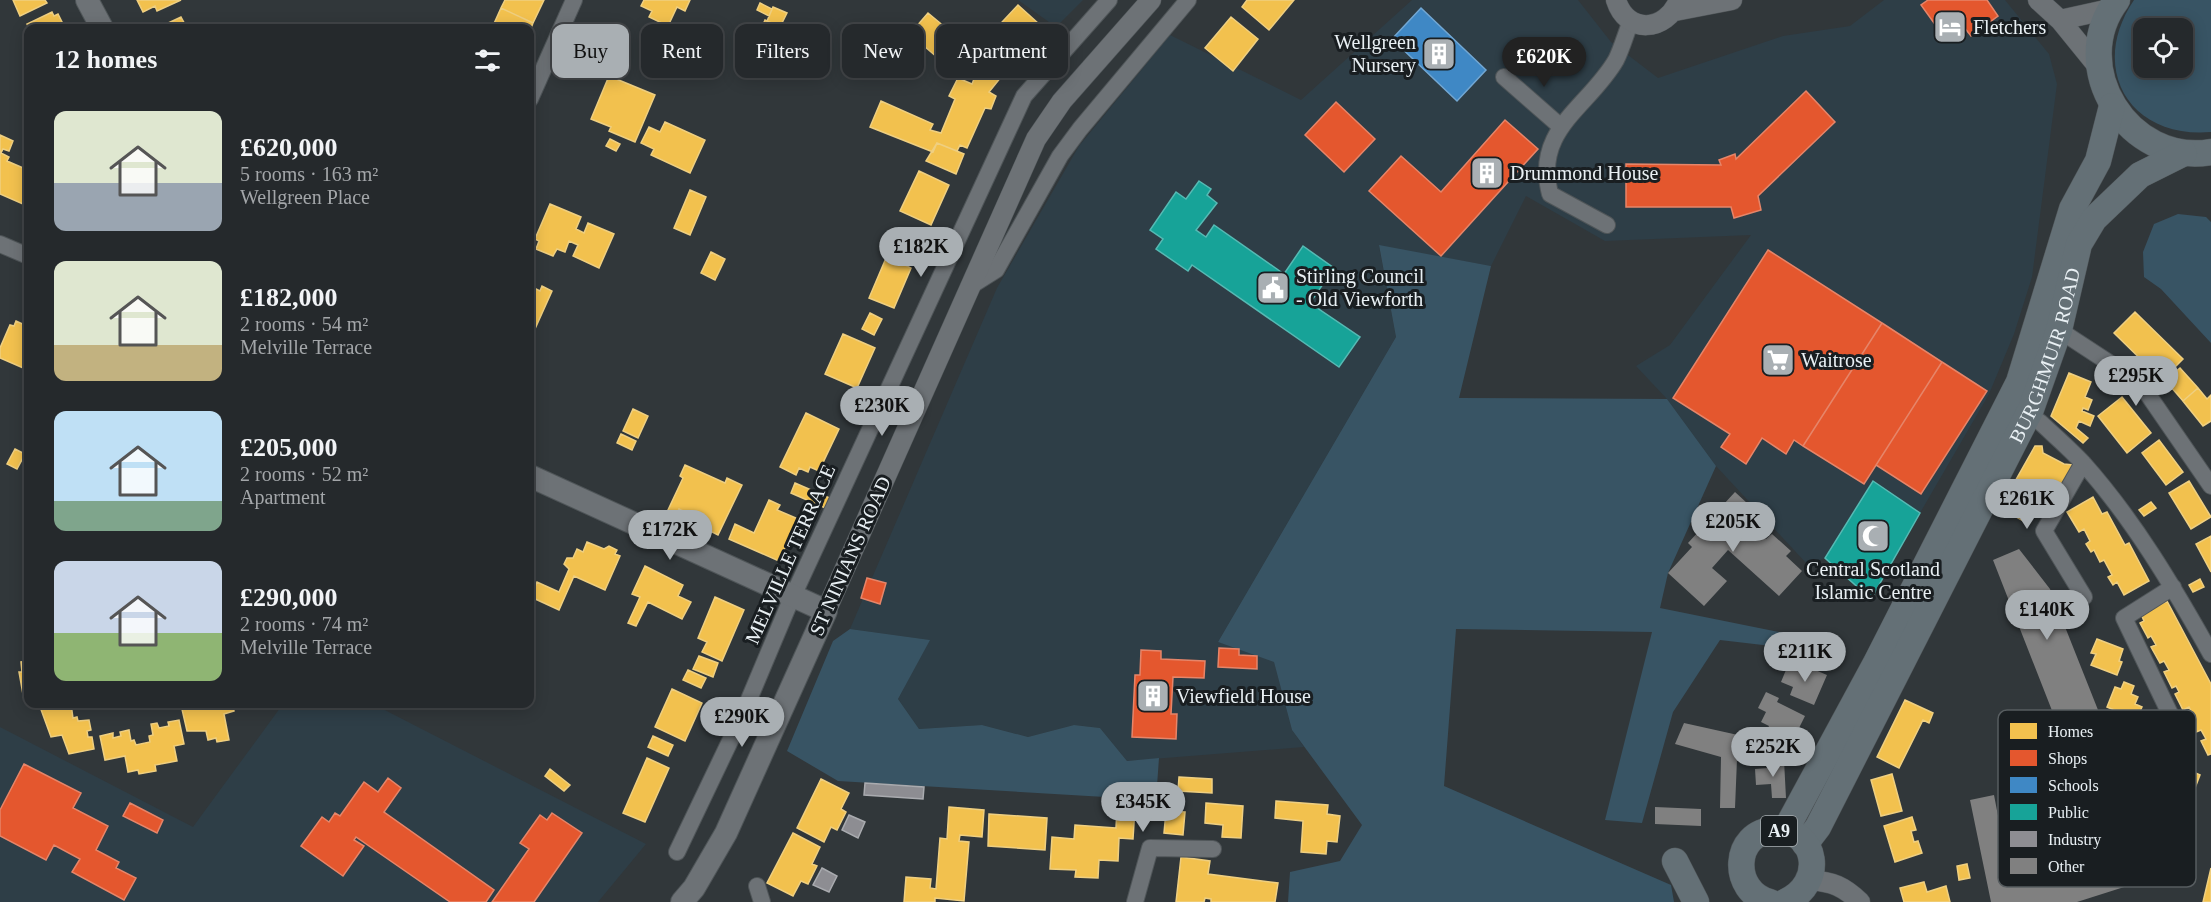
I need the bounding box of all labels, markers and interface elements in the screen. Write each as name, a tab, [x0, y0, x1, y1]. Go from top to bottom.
hotel icon: Fletchers	[1932, 9, 1968, 45]
place label: Fletchers	[1973, 16, 2047, 38]
map controls	[2133, 18, 2193, 78]
button: locate	[2133, 18, 2193, 78]
chip: Buy	[552, 24, 629, 78]
chip: Rent	[641, 24, 723, 78]
chip: Filters	[735, 24, 830, 78]
chip: New	[842, 24, 924, 78]
chip: Apartment	[936, 24, 1068, 78]
place label: Wellgreen Nursery	[1334, 31, 1416, 77]
building icon: Wellgreen Nursery	[1421, 36, 1457, 72]
pin: £620K	[1502, 37, 1586, 88]
icon: filters	[471, 44, 504, 77]
text: 12 homes	[54, 45, 157, 74]
text: £620K	[1516, 45, 1572, 67]
text: £620,000	[240, 133, 338, 162]
icon: home	[102, 135, 174, 207]
building icon: Drummond House	[1469, 155, 1505, 191]
place label: Drummond House	[1510, 162, 1658, 184]
text: 5 rooms · 163 m²	[240, 163, 378, 185]
text: Wellgreen Place	[240, 186, 370, 208]
pin: £182K	[879, 227, 963, 278]
text: £182K	[893, 235, 949, 257]
place label: Stirling Council - Old Viewforth	[1296, 265, 1425, 310]
street label: BURGHMUIR ROAD	[2005, 266, 2084, 447]
public building icon: Stirling Council - Old Viewforth	[1255, 270, 1291, 306]
text: £182,000	[240, 283, 338, 312]
icon: home	[102, 285, 174, 357]
text: 2 rooms · 54 m²	[240, 313, 368, 335]
text: Melville Terrace	[240, 336, 372, 358]
supermarket icon: Waitrose	[1760, 342, 1796, 378]
place label: Waitrose	[1801, 349, 1872, 371]
pin: £295K	[2094, 356, 2178, 407]
text: £295K	[2108, 364, 2164, 386]
pin: £230K	[840, 386, 924, 437]
text: £230K	[854, 394, 910, 416]
text: £205,000	[240, 433, 338, 462]
icon: home	[102, 435, 174, 507]
street label: MELVILLE TERRACE	[741, 461, 839, 647]
text: 2 rooms · 52 m²	[240, 463, 368, 485]
street label: ST NINIANS ROAD	[805, 473, 895, 639]
pin: £261K	[1985, 479, 2069, 530]
text: Apartment	[240, 486, 326, 508]
text: £261K	[1999, 487, 2055, 509]
pin: £205K	[1691, 502, 1775, 553]
pin: £172K	[628, 510, 712, 561]
text: £205K	[1705, 510, 1761, 532]
text: £172K	[642, 518, 698, 540]
mosque icon: Central Scotland Islamic Centre	[1855, 518, 1891, 554]
place label: Central Scotland Islamic Centre	[1806, 558, 1940, 603]
text: £290,000	[240, 583, 338, 612]
icon: home	[102, 585, 174, 657]
pin: £140K	[2005, 590, 2089, 641]
text: £140K	[2019, 598, 2075, 620]
text: 2 rooms · 74 m²	[240, 613, 368, 635]
pin: £211K	[1763, 632, 1847, 683]
text: Melville Terrace	[240, 636, 372, 658]
text: £211K	[1778, 640, 1832, 662]
building icon: Viewfield House	[1135, 678, 1171, 714]
place label: Viewfield House	[1176, 685, 1311, 707]
pin: £290K	[700, 697, 784, 748]
text: £290K	[714, 705, 770, 727]
legend	[1998, 710, 2196, 887]
text: Homes	[2048, 723, 2093, 740]
pin: £252K	[1731, 727, 1815, 778]
text: £252K	[1745, 735, 1801, 757]
text: Shops	[2048, 750, 2087, 768]
text: Schools	[2048, 777, 2099, 794]
pin: £345K	[1101, 782, 1185, 833]
text: £345K	[1115, 790, 1171, 812]
text: Public	[2048, 804, 2089, 821]
road number: A9	[1761, 816, 1797, 846]
text: Industry	[2048, 831, 2101, 849]
text: Other	[2048, 858, 2085, 875]

